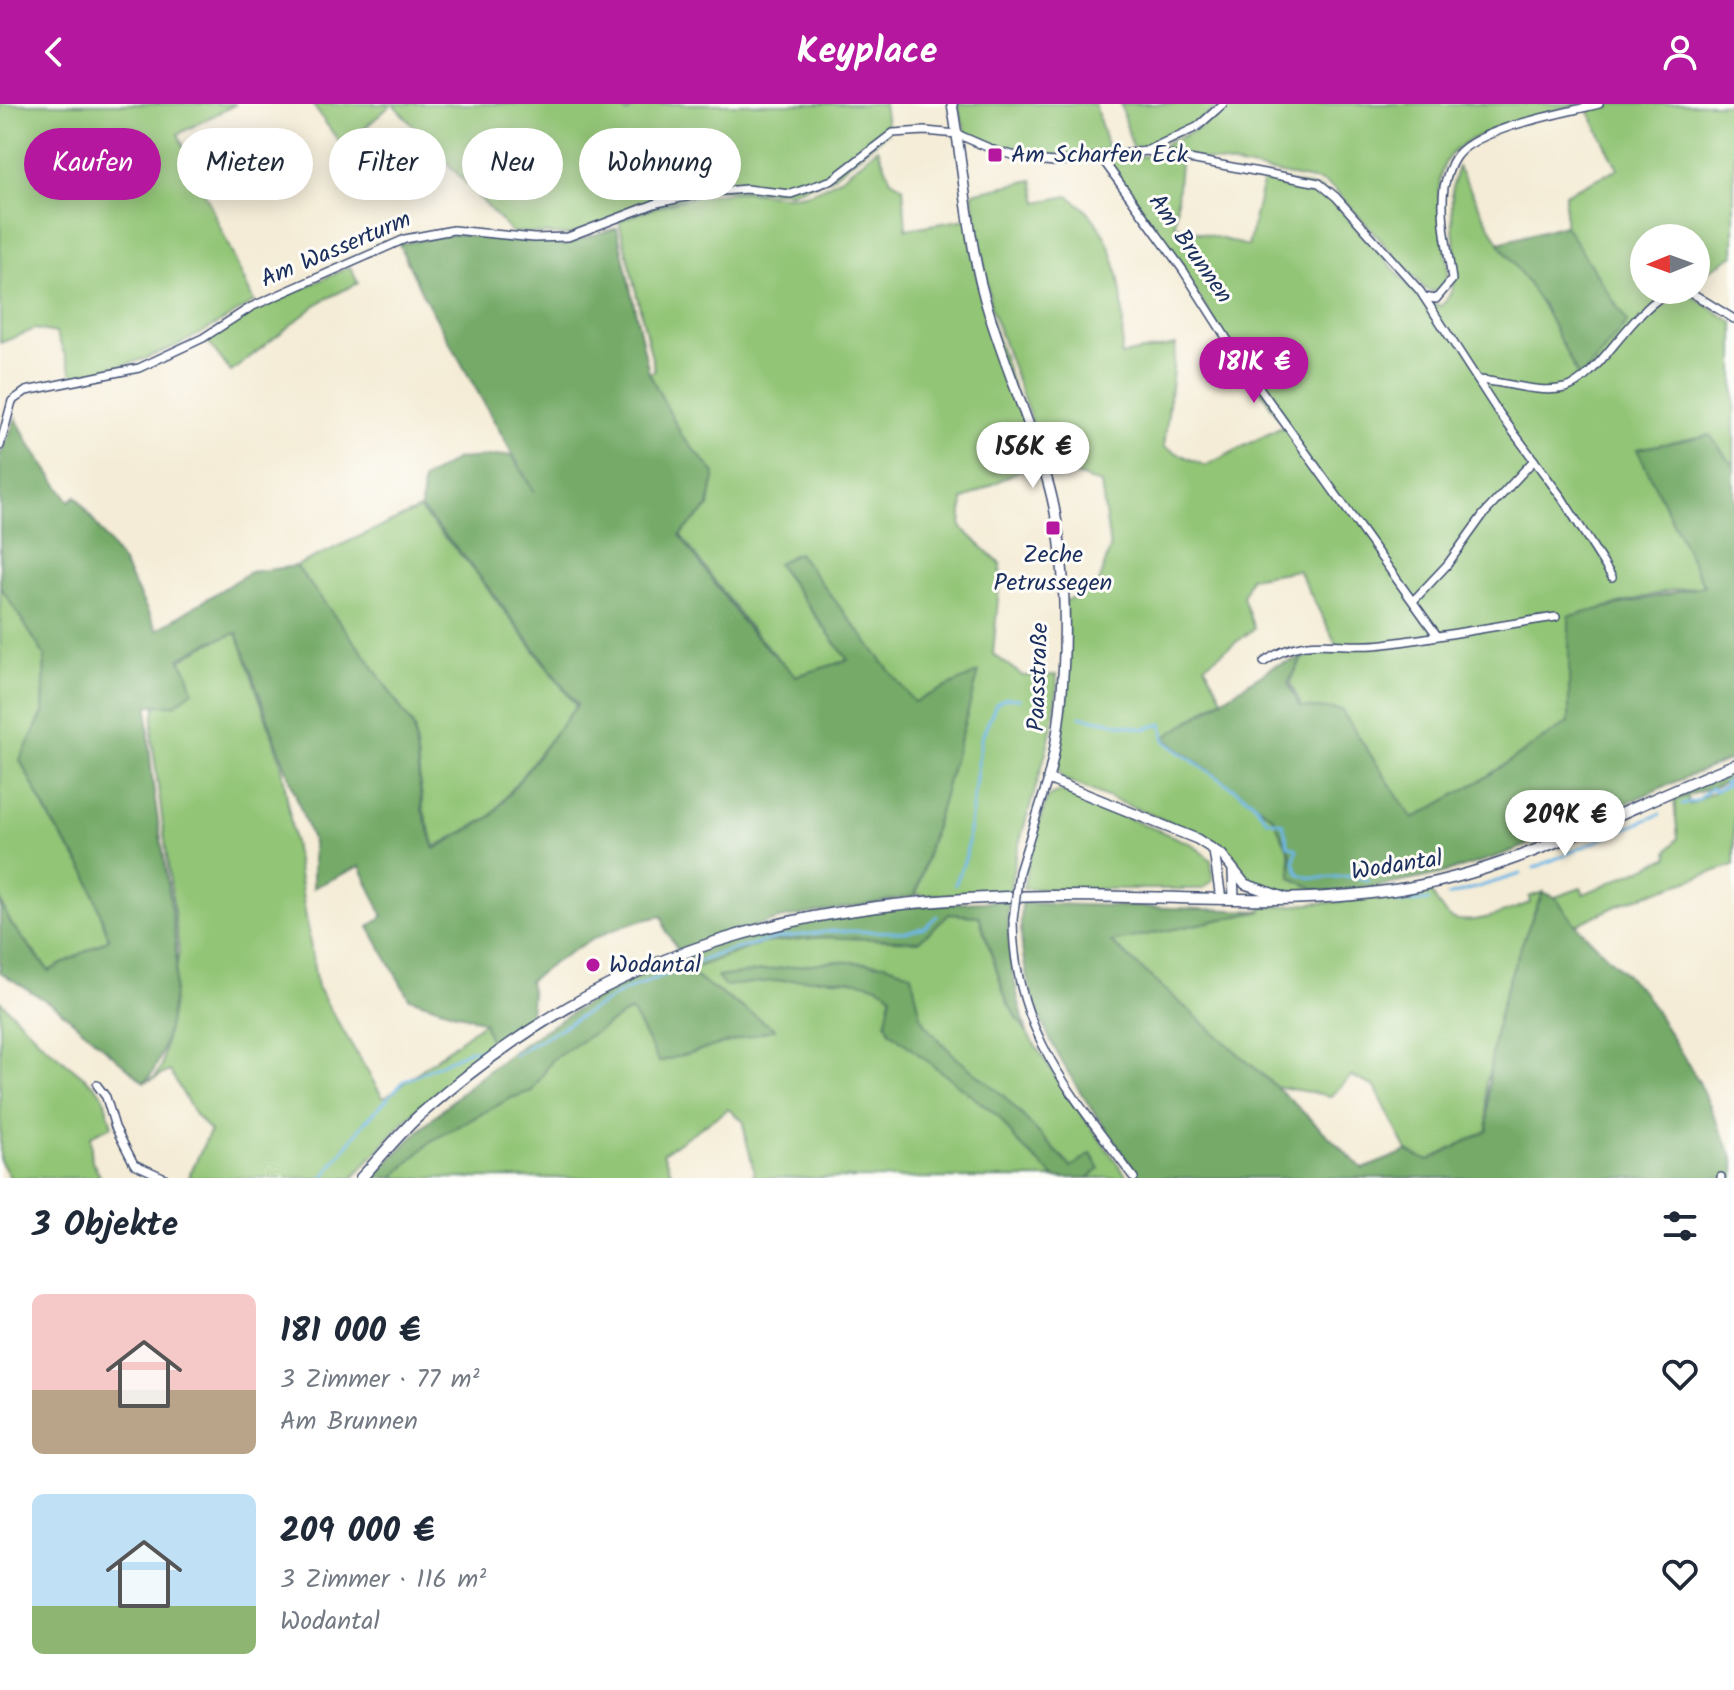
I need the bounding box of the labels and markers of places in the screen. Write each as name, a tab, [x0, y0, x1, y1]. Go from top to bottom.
place label: Am Scharfen Eck	[1011, 136, 1189, 175]
marker: Am Scharfen Eck	[986, 146, 1004, 164]
pin: 181K €	[1189, 337, 1319, 405]
pin: 156K €	[968, 422, 1098, 490]
marker: Zeche Petrussegen	[1044, 519, 1062, 537]
place label: Zeche Petrussegen	[994, 536, 1112, 603]
pin: 209K €	[1500, 790, 1630, 858]
place label: Wodantal	[609, 946, 701, 985]
marker: Wodantal	[584, 956, 602, 974]

